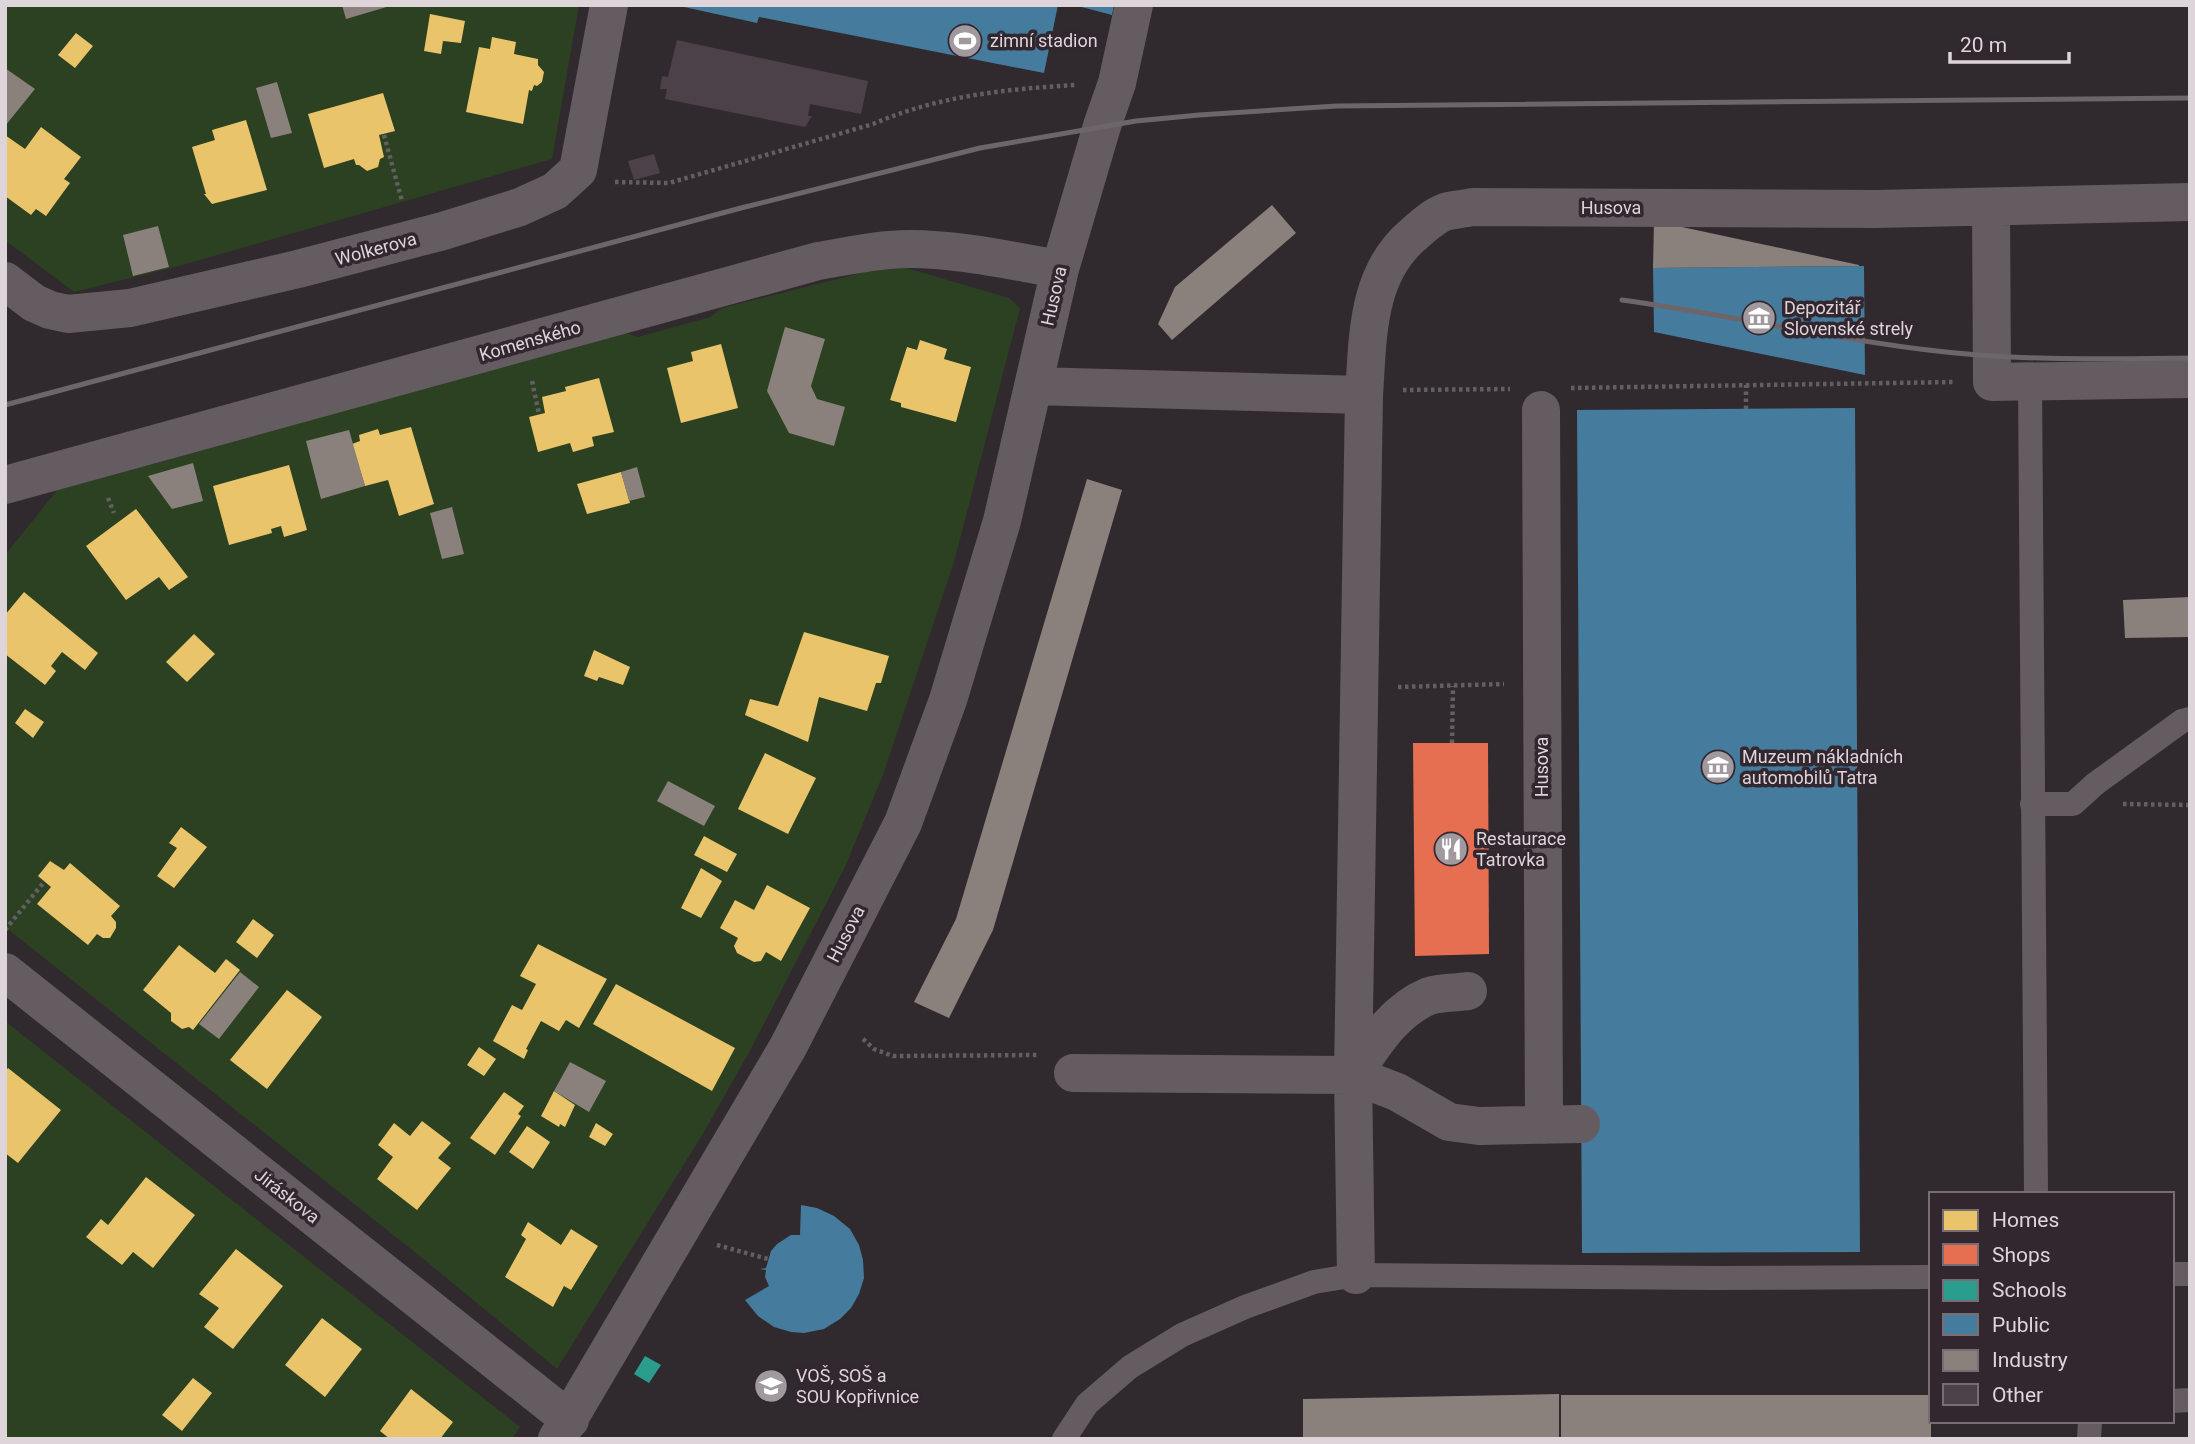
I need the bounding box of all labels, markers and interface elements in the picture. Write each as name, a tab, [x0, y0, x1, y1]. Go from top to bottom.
scale bar	[1950, 21, 2069, 65]
sports icon: zimní stadion	[946, 22, 984, 60]
place label: zimní stadion	[990, 30, 1098, 51]
text: 20 m	[1960, 33, 2007, 57]
street label: Husova	[1581, 197, 1641, 218]
street label: Wolkerova	[333, 228, 419, 269]
street label: Husova	[1036, 264, 1071, 328]
place label: Depozitář Slovenské strely	[1784, 297, 1914, 339]
museum icon: Depozitář Slovenské strely	[1740, 299, 1778, 337]
street label: Komenského	[477, 316, 583, 365]
street label: Husova	[1531, 737, 1552, 797]
place label: Muzeum nákladních automobilů Tatra	[1742, 746, 1903, 788]
museum icon: Muzeum nákladních automobilů Tatra	[1699, 748, 1737, 786]
place label: Restaurace Tatrovka	[1476, 828, 1566, 870]
restaurant icon: Restaurace Tatrovka	[1432, 830, 1470, 868]
street label: Husova	[822, 902, 869, 966]
street label: Jiráskova	[251, 1164, 324, 1228]
legend	[1929, 1192, 2174, 1423]
text: Homes	[1992, 1208, 2059, 1232]
text: Shops	[1992, 1243, 2051, 1267]
text: Schools	[1992, 1278, 2067, 1302]
text: Public	[1992, 1313, 2050, 1337]
text: Industry	[1992, 1348, 2068, 1372]
place label: VOŠ, SOŠ a SOU Kopřivnice	[796, 1365, 919, 1407]
school or university icon: VOŠ, SOŠ a SOU Kopřivnice	[752, 1367, 790, 1405]
text: Other	[1992, 1383, 2043, 1407]

